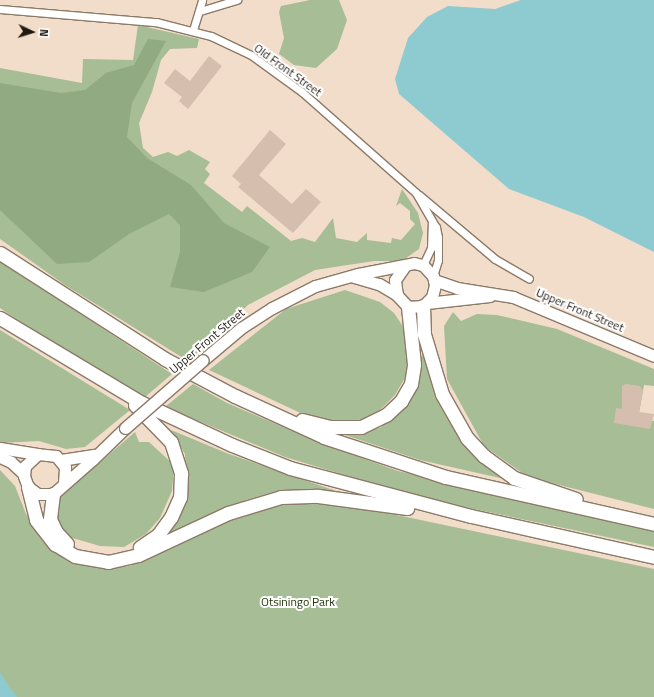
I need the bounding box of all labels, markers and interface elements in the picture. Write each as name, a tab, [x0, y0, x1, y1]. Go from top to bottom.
north arrow	[12, 12, 52, 52]
text: N	[36, 28, 52, 37]
street label: Old Front Street	[251, 41, 325, 99]
street label: Upper Front Street	[534, 285, 626, 335]
street label: Upper Front Street	[166, 305, 248, 377]
park label: Otsiningo Park	[261, 595, 335, 609]

